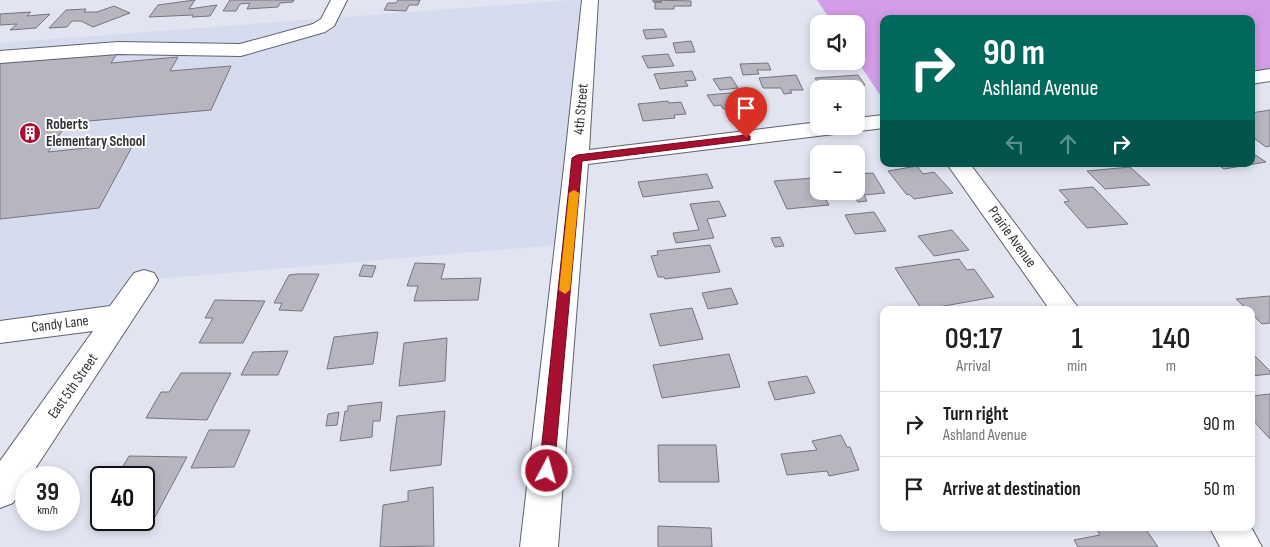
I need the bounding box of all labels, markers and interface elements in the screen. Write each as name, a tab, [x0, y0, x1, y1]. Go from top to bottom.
map controls	[810, 15, 865, 200]
button: sound	[810, 15, 865, 70]
text: 90 m	[983, 32, 1045, 75]
icon: right	[900, 35, 965, 100]
text: Ashland Avenue	[983, 75, 1098, 102]
button: +	[810, 80, 865, 135]
street label: 4th Street	[569, 82, 593, 135]
pin	[725, 87, 767, 138]
icon: arrive	[732, 94, 760, 122]
place label: Roberts Elementary School	[46, 115, 145, 151]
building icon: Roberts Elementary School	[18, 121, 42, 145]
icon: left	[1001, 130, 1029, 158]
icon: ahead	[1054, 130, 1082, 158]
icon: right	[1107, 130, 1135, 158]
button: −	[810, 145, 865, 200]
street label: Prairie Avenue	[983, 203, 1041, 271]
street label: Candy Lane	[30, 311, 90, 337]
text: 09:17	[945, 321, 1002, 357]
text: 1	[1071, 321, 1083, 357]
text: 140	[1152, 321, 1190, 357]
street label: East 5th Street	[44, 349, 103, 422]
text: Arrival	[956, 357, 991, 376]
text: min	[1067, 357, 1087, 376]
text: m	[1166, 357, 1176, 376]
text: Turn right	[943, 403, 1008, 426]
icon: right	[900, 410, 928, 438]
text: 90 m	[1203, 413, 1235, 436]
text: Ashland Avenue	[943, 426, 1027, 445]
position arrow	[520, 444, 572, 496]
speed limit sign: 40	[90, 466, 155, 531]
icon: arrive	[900, 475, 928, 503]
text: 39	[36, 477, 59, 508]
text: Arrive at destination	[943, 478, 1081, 501]
text: 50 m	[1204, 478, 1235, 501]
text: km/h	[37, 503, 58, 518]

